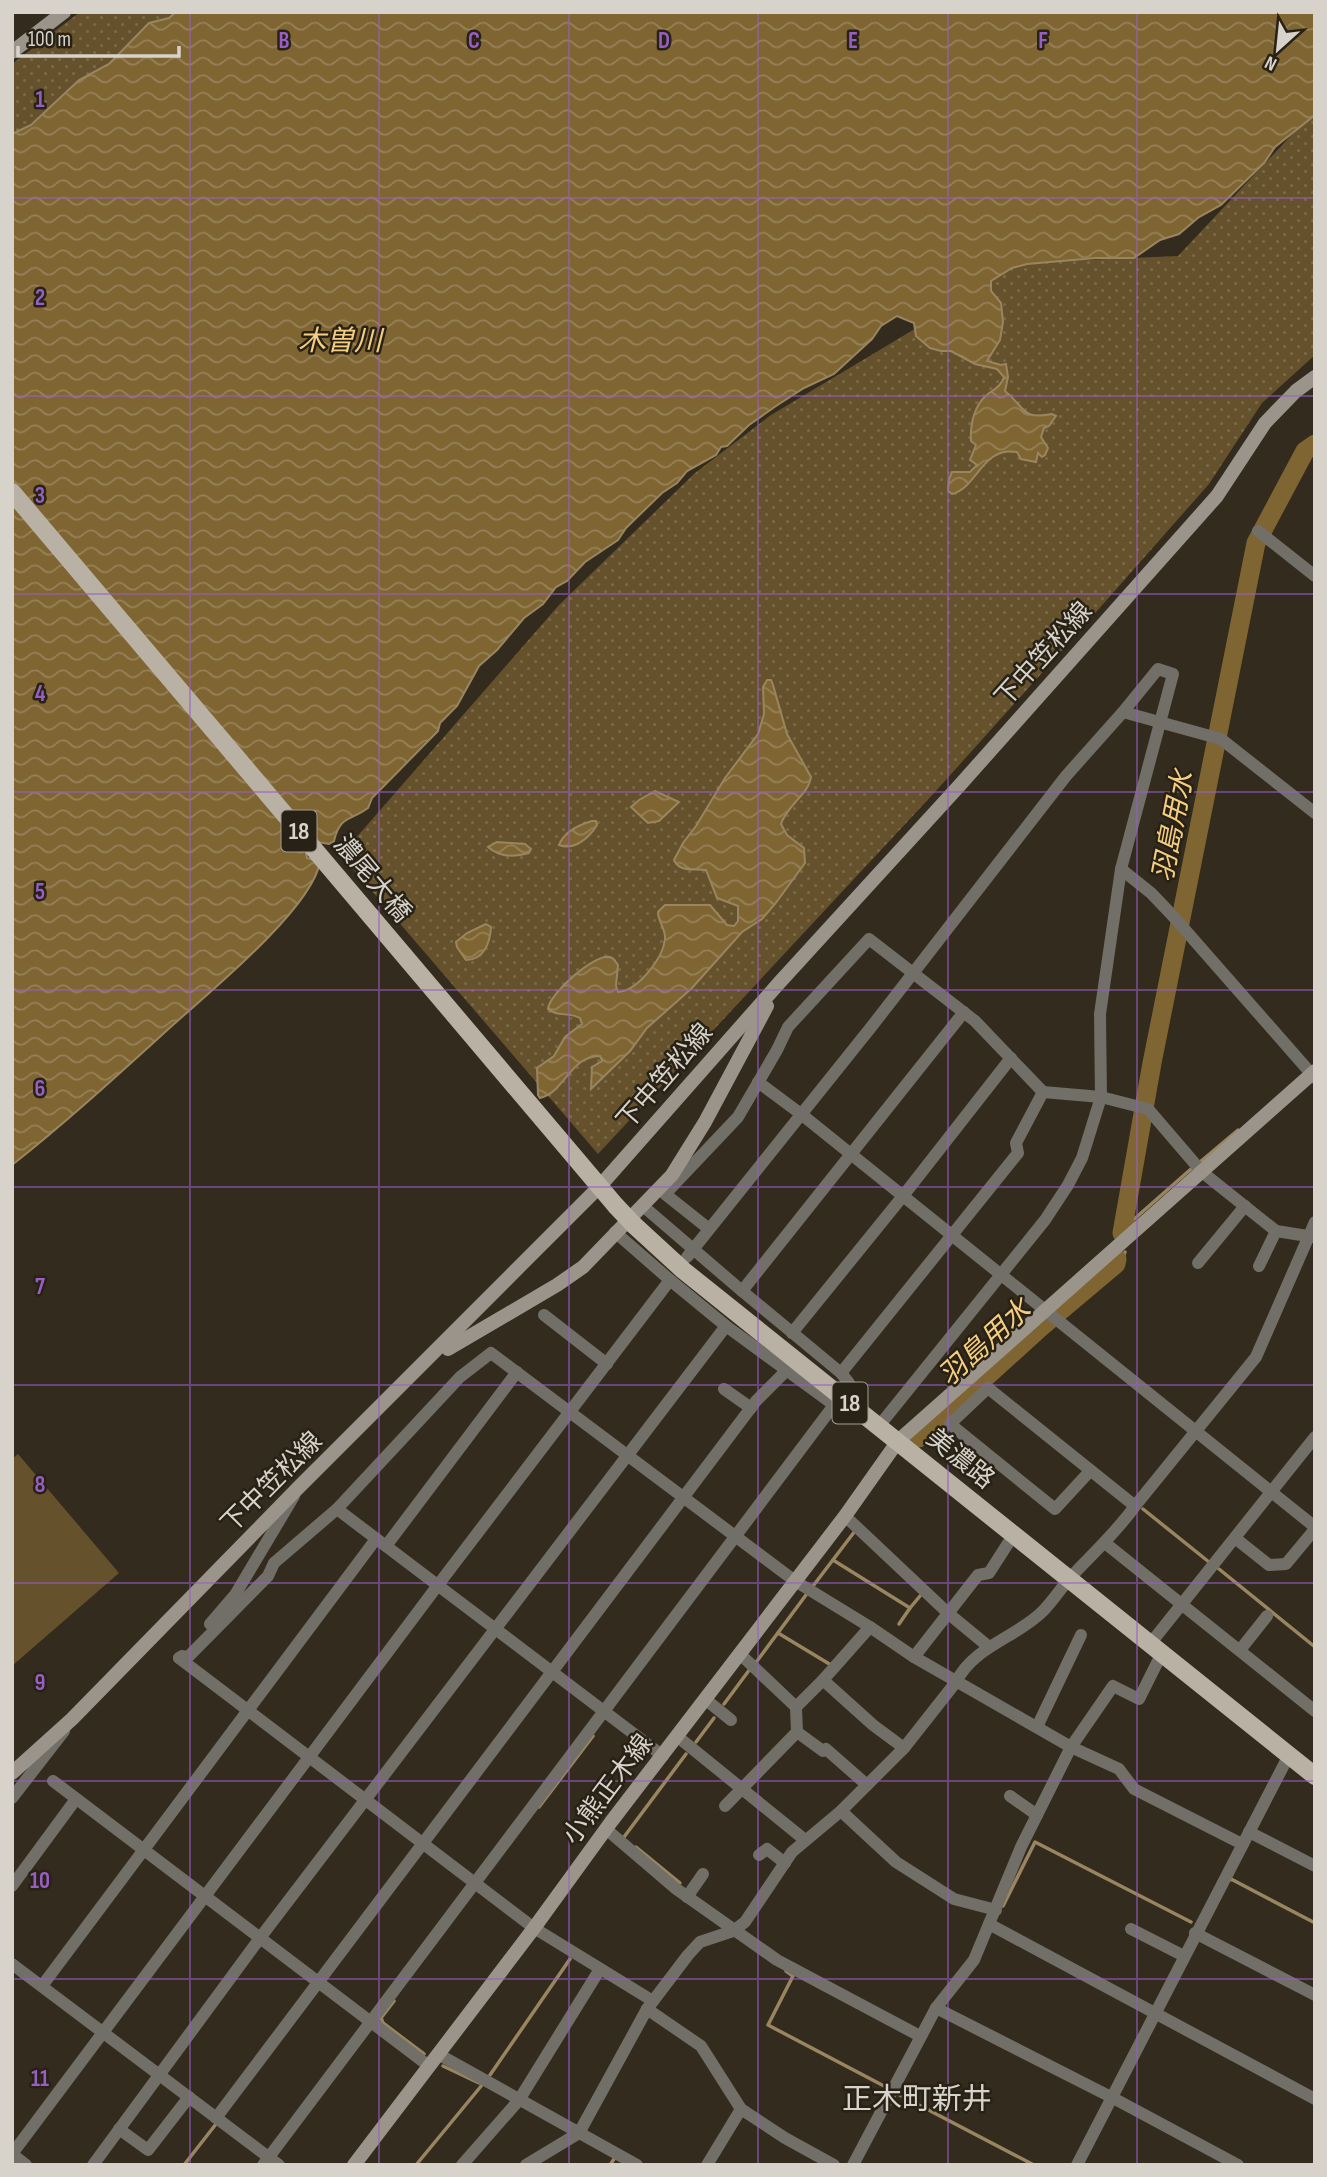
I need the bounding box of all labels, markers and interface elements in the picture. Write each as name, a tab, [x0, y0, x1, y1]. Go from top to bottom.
scale bar	[18, 14, 178, 58]
north arrow	[1243, 14, 1313, 84]
text: 100 m	[28, 27, 71, 52]
text: B	[279, 27, 290, 55]
text: C	[468, 27, 480, 55]
text: D	[658, 27, 670, 55]
text: E	[848, 27, 858, 55]
text: F	[1038, 27, 1048, 55]
text: N	[1261, 50, 1281, 75]
text: 1	[35, 86, 45, 114]
text: 2	[35, 284, 45, 312]
water label: 木曽川	[298, 325, 385, 358]
text: 3	[35, 482, 45, 510]
street label: 下中笠松線	[989, 596, 1099, 714]
text: 4	[35, 680, 46, 708]
water label: 羽島用水	[1147, 765, 1201, 884]
road number: 18	[282, 810, 316, 852]
street label: 濃尾大橋	[327, 829, 417, 929]
text: 5	[35, 878, 45, 906]
street label: 下中笠松線	[611, 1018, 719, 1136]
text: 6	[35, 1075, 45, 1103]
text: 7	[35, 1273, 45, 1301]
water label: 羽島用水	[932, 1291, 1040, 1393]
road number: 18	[832, 1382, 868, 1423]
street label: 美濃路	[920, 1423, 1000, 1496]
street label: 下中笠松線	[215, 1426, 329, 1540]
text: 8	[35, 1471, 46, 1499]
text: 9	[35, 1669, 45, 1697]
street label: 小熊正木線	[557, 1729, 660, 1851]
text: 10	[30, 1867, 50, 1895]
text: 11	[31, 2065, 49, 2093]
district label: 正木町新井	[842, 2082, 992, 2118]

